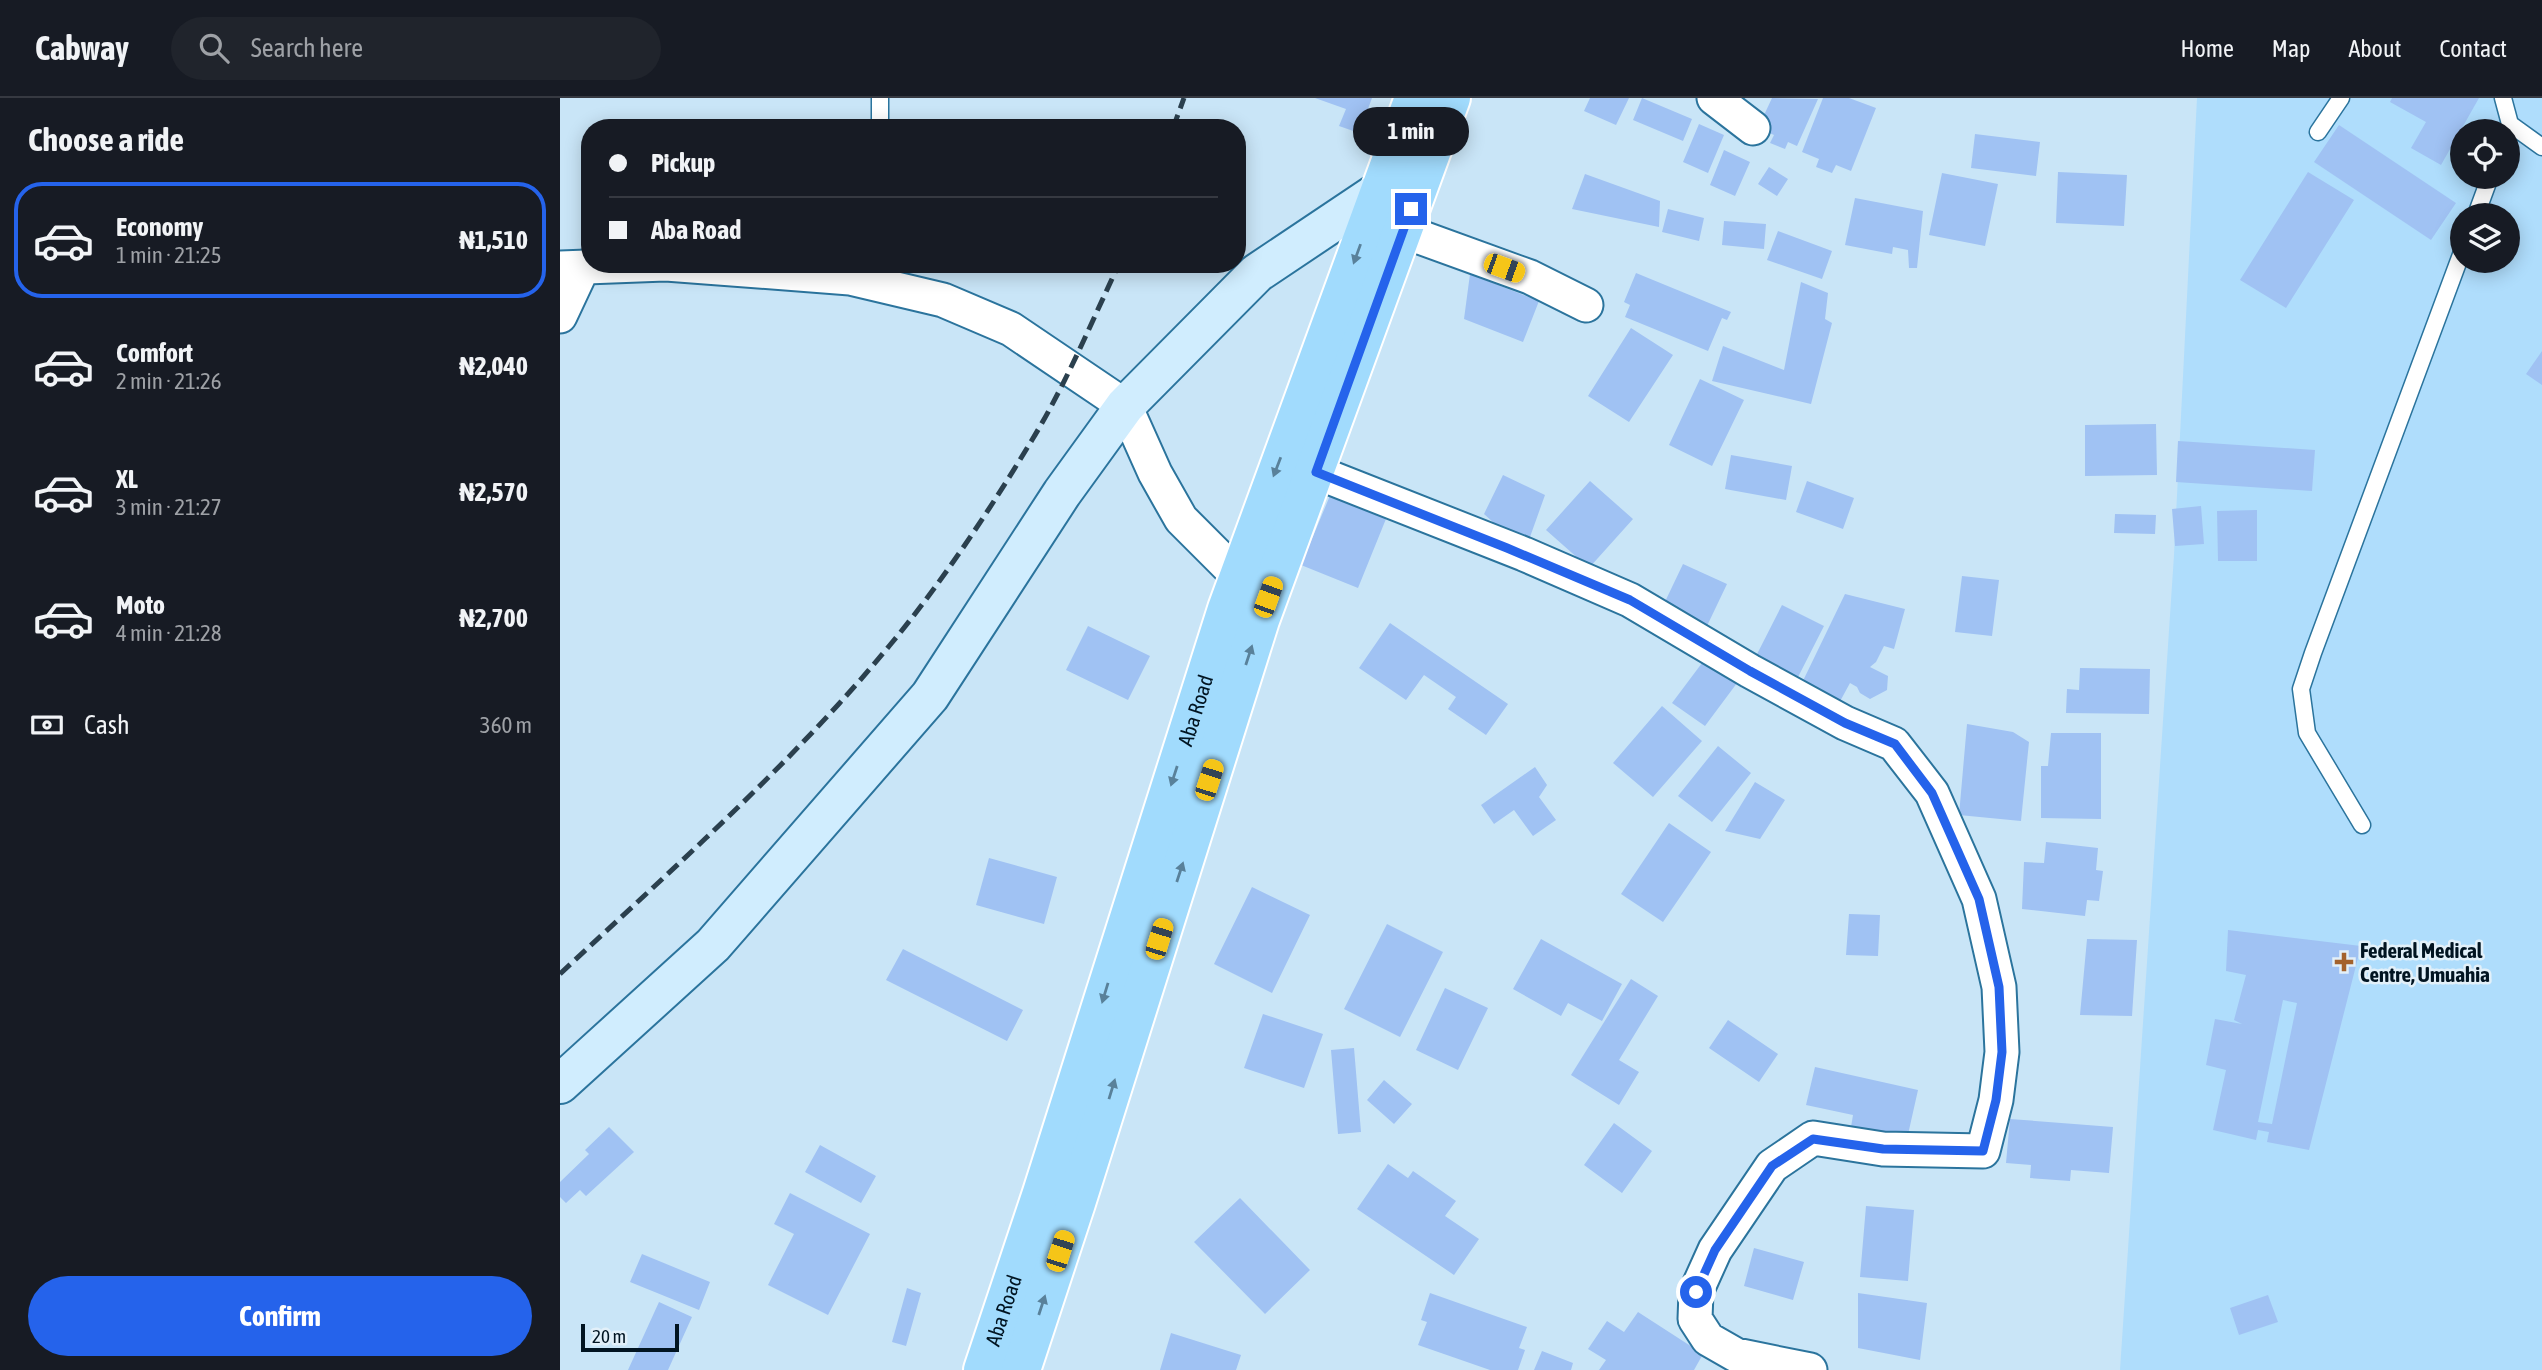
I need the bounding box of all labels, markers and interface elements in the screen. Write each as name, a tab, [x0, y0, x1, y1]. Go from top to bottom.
search box	[171, 17, 661, 80]
text: Cabway	[35, 29, 129, 67]
icon: search	[195, 29, 233, 67]
text: Search here	[251, 33, 363, 63]
text: Home	[2180, 35, 2234, 62]
text: Map	[2272, 35, 2310, 62]
text: About	[2348, 35, 2401, 62]
text: Contact	[2439, 35, 2507, 62]
callout: 1 min	[1353, 108, 1469, 156]
text: 1 min	[1388, 118, 1434, 144]
map controls	[2450, 119, 2520, 273]
button: locate	[2450, 119, 2520, 189]
text: Choose a ride	[28, 121, 184, 158]
text: Pickup	[651, 148, 715, 178]
route end	[1395, 193, 1427, 225]
button: layers	[2450, 203, 2520, 273]
icon: car	[32, 209, 95, 272]
text: Economy	[116, 212, 203, 242]
text: Aba Road	[651, 215, 741, 245]
text: ₦1,510	[459, 225, 528, 255]
text: 1 min · 21:25	[116, 242, 222, 268]
one-way arrow	[1351, 244, 1362, 265]
car	[1481, 251, 1528, 285]
icon: car	[32, 335, 95, 398]
text: Comfort	[116, 338, 193, 368]
text: ₦2,040	[459, 351, 528, 381]
text: 2 min · 21:26	[116, 368, 222, 394]
one-way arrow	[1272, 457, 1283, 478]
icon: car	[32, 461, 95, 524]
text: XL	[116, 464, 138, 494]
text: ₦2,570	[459, 477, 528, 507]
text: 3 min · 21:27	[116, 494, 222, 520]
car	[1251, 574, 1286, 620]
icon: car	[32, 587, 95, 650]
text: Moto	[116, 590, 165, 620]
text: ₦2,700	[459, 603, 528, 633]
text: 4 min · 21:28	[116, 620, 222, 646]
one-way arrow	[1244, 644, 1255, 665]
street label: Aba Road	[1172, 672, 1217, 749]
icon: cash	[28, 706, 66, 744]
text: Cash	[84, 710, 130, 740]
text: 360 m	[480, 712, 532, 738]
car	[1193, 757, 1226, 803]
one-way arrow	[1168, 766, 1178, 787]
one-way arrow	[1176, 861, 1186, 882]
car	[1143, 916, 1176, 962]
place label: Federal Medical Centre, Umuahia	[2360, 938, 2490, 986]
marker: Federal Medical Centre, Umuahia	[2334, 952, 2354, 972]
one-way arrow	[1100, 983, 1110, 1004]
one-way arrow	[1108, 1078, 1118, 1099]
car	[1044, 1228, 1077, 1274]
street label: Aba Road	[980, 1272, 1026, 1349]
button: Confirm	[28, 1276, 532, 1356]
route start	[1680, 1276, 1712, 1308]
one-way arrow	[1038, 1295, 1048, 1316]
scale bar	[581, 1321, 679, 1353]
text: 20 m	[592, 1325, 626, 1347]

